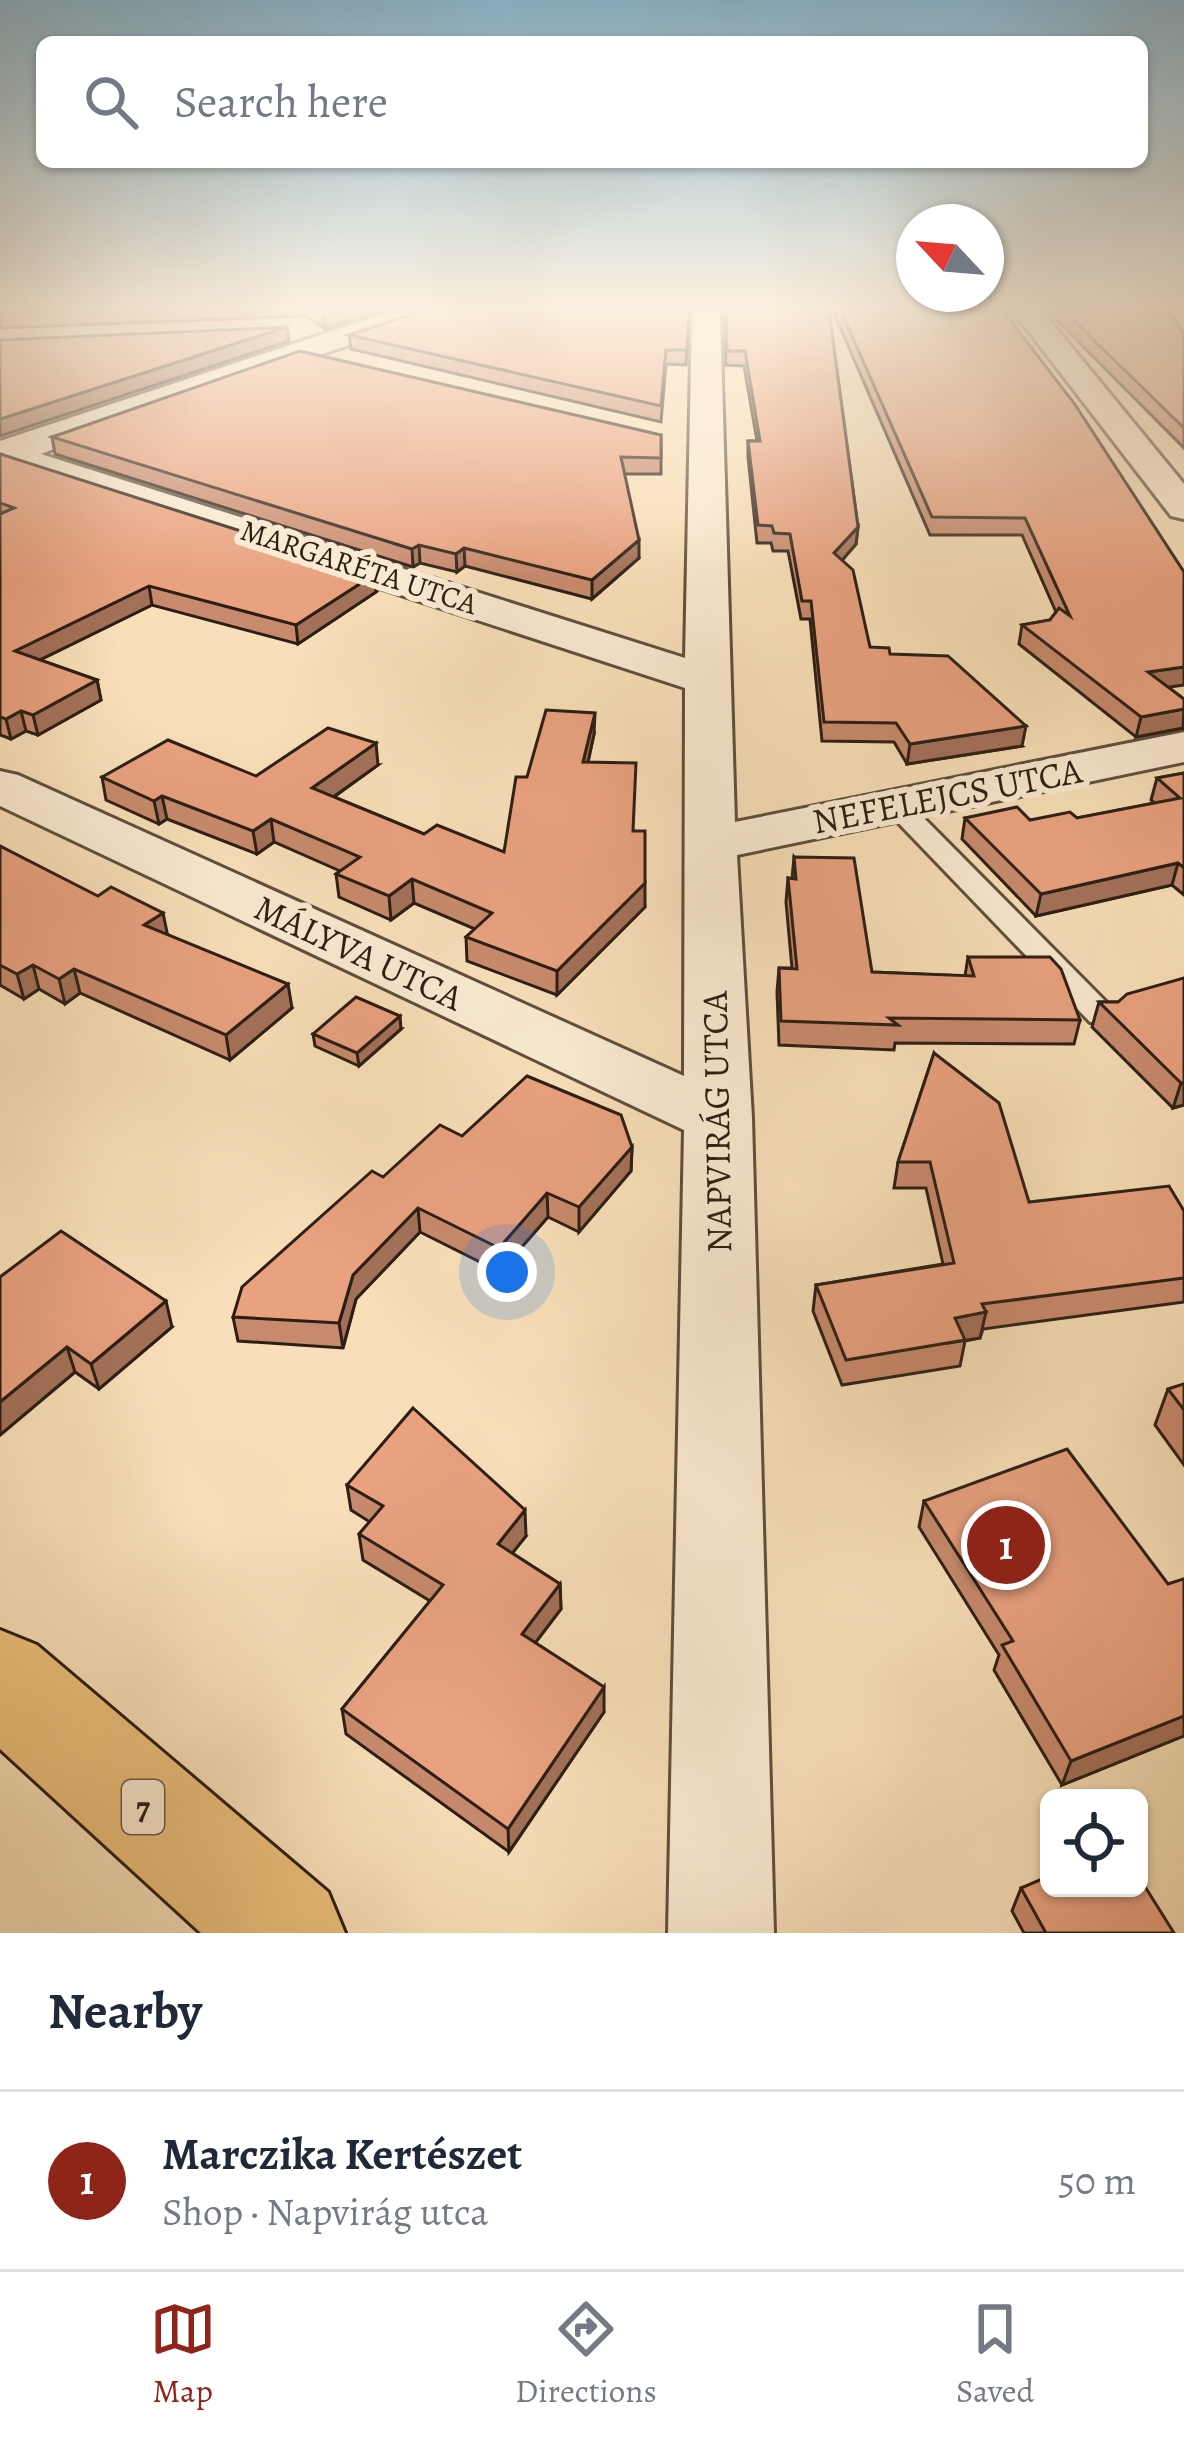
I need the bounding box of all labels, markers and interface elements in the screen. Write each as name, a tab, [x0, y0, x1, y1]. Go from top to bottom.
search box	[36, 36, 1148, 168]
icon: search	[78, 69, 144, 135]
text: Search here	[174, 71, 388, 133]
north arrow	[896, 204, 1004, 312]
street label: MARGARÉTA UTCA	[236, 510, 483, 624]
street label: NEFELEJCS UTCA	[808, 745, 1087, 846]
street label: MÁLYVA UTCA	[247, 883, 472, 1023]
street label: NAPVIRÁG UTCA	[690, 990, 743, 1253]
your location	[477, 1242, 537, 1302]
pin: 1	[967, 1500, 1045, 1590]
road number: 7	[122, 1780, 164, 1834]
map controls	[1040, 1789, 1148, 1897]
button: locate	[1040, 1789, 1148, 1897]
text: Nearby	[48, 1976, 202, 2046]
text: Marczika Kertészet	[162, 2123, 522, 2185]
text: 1	[80, 2154, 94, 2207]
text: 50 m	[1058, 2154, 1136, 2207]
text: Shop · Napvirág utca	[162, 2185, 488, 2238]
tab: Map	[150, 2296, 216, 2413]
tab: Directions	[515, 2296, 657, 2413]
tab: Saved	[956, 2296, 1034, 2413]

